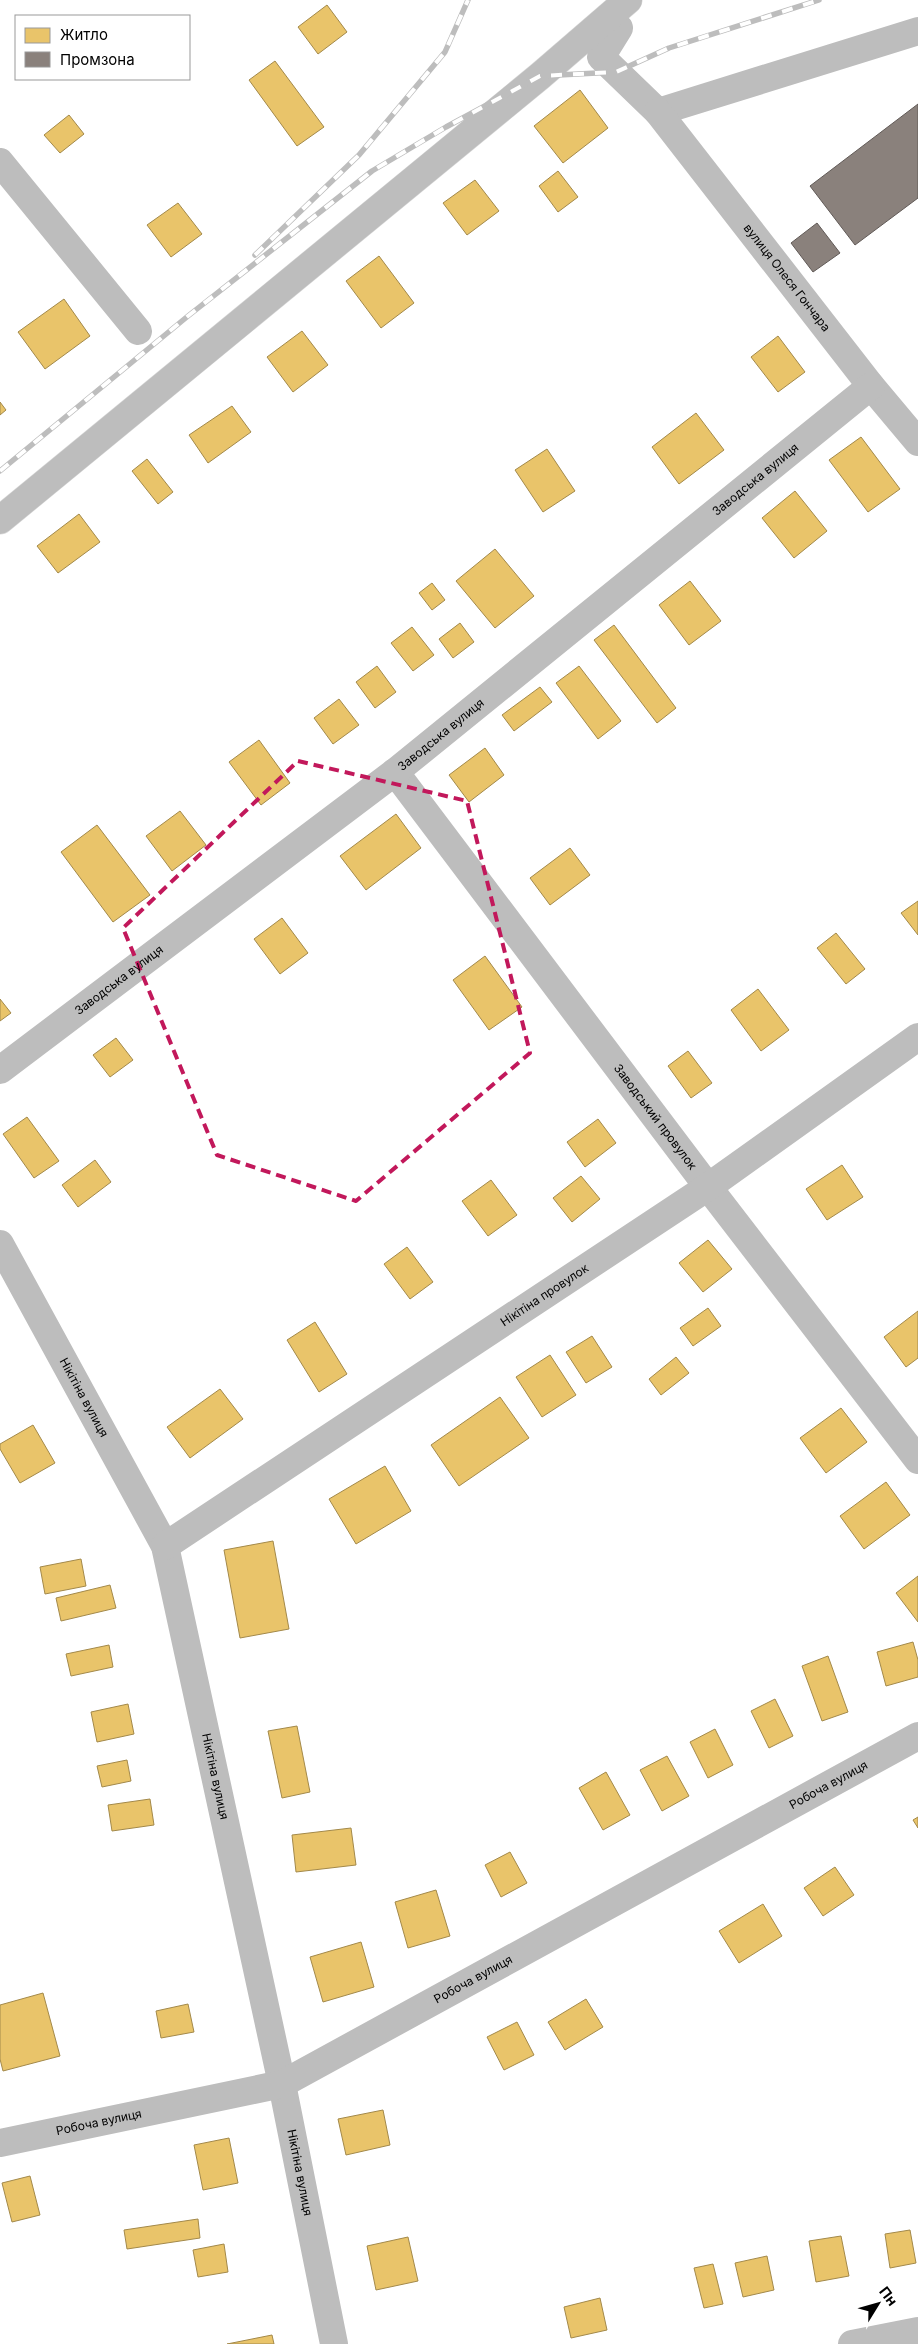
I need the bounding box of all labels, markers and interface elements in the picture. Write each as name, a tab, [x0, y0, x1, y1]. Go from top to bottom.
legend	[15, 15, 190, 80]
text: Житло	[60, 25, 108, 44]
text: Промзона	[60, 50, 135, 69]
street label: вулиця Олеся Гончара	[741, 221, 834, 334]
street label: Заводська вулиця	[709, 440, 801, 519]
street label: Заводська вулиця	[394, 695, 487, 774]
street label: Заводська вулиця	[72, 942, 166, 1018]
street label: Заводський провулок	[611, 1061, 701, 1173]
street label: Нікітіна провулок	[497, 1260, 592, 1329]
street label: Нікітіна вулиця	[57, 1355, 112, 1440]
street label: Нікітіна вулиця	[199, 1732, 232, 1821]
street label: Робоча вулиця	[786, 1757, 870, 1812]
street label: Робоча вулиця	[431, 1951, 515, 2006]
street label: Робоча вулиця	[55, 2106, 143, 2138]
street label: Нікітіна вулиця	[284, 2128, 316, 2217]
north arrow	[853, 2279, 903, 2329]
text: Пн	[876, 2283, 901, 2309]

